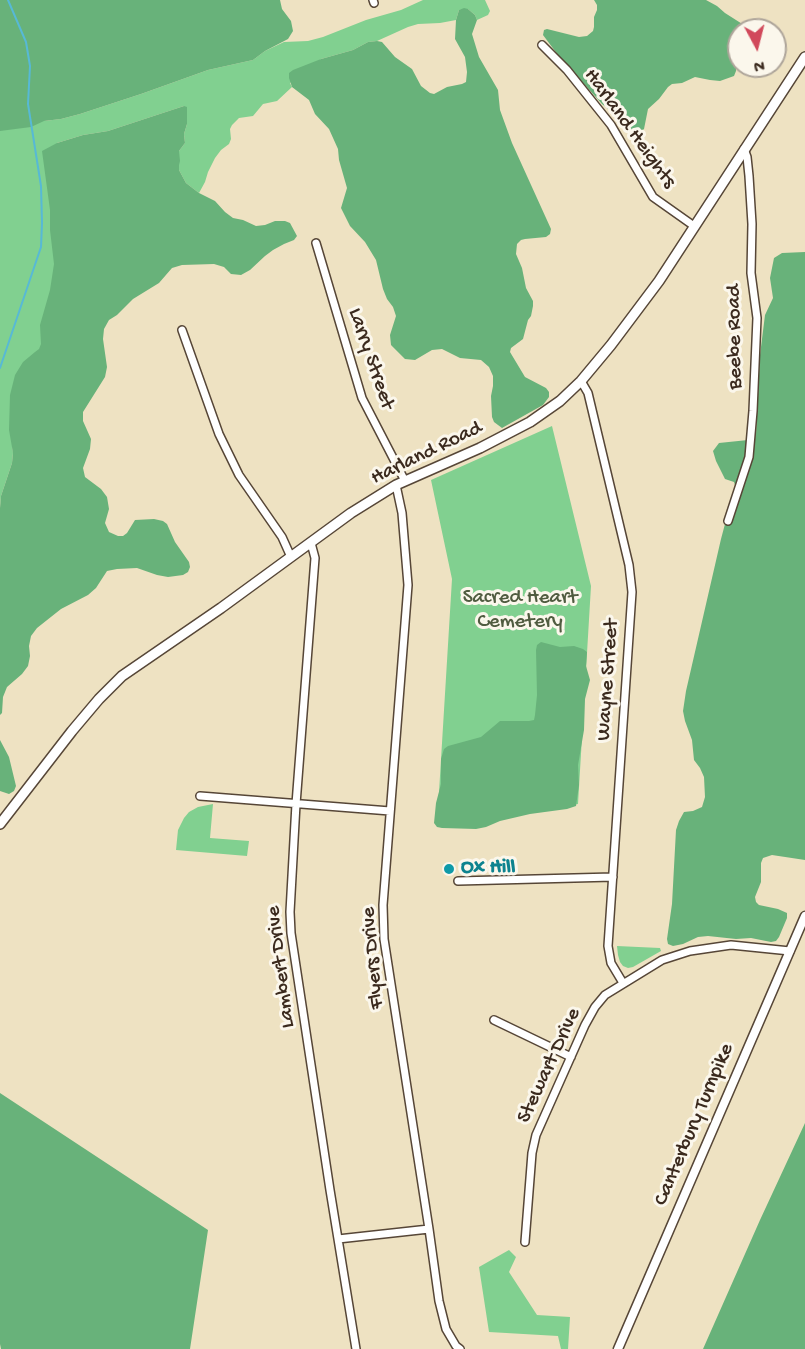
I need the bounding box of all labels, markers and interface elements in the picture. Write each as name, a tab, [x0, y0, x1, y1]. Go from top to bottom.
north arrow	[727, 18, 787, 78]
text: N	[753, 54, 765, 74]
street label: Harland Heights	[577, 64, 681, 194]
street label: Beebe Road	[722, 284, 750, 390]
street label: Larry Street	[341, 305, 399, 413]
street label: Harland Road	[367, 416, 487, 492]
park label: Sacred Heart Cemetery	[463, 586, 577, 636]
street label: Wayne Street	[592, 618, 626, 742]
place label: Ox Hill	[461, 856, 515, 882]
marker: Ox Hill	[442, 862, 456, 876]
street label: Lambert Drive	[262, 904, 302, 1030]
street label: Flyers Drive	[357, 906, 391, 1010]
street label: Stewart Drive	[512, 1005, 588, 1127]
street label: Canterbury Turnpike	[649, 1040, 741, 1210]

